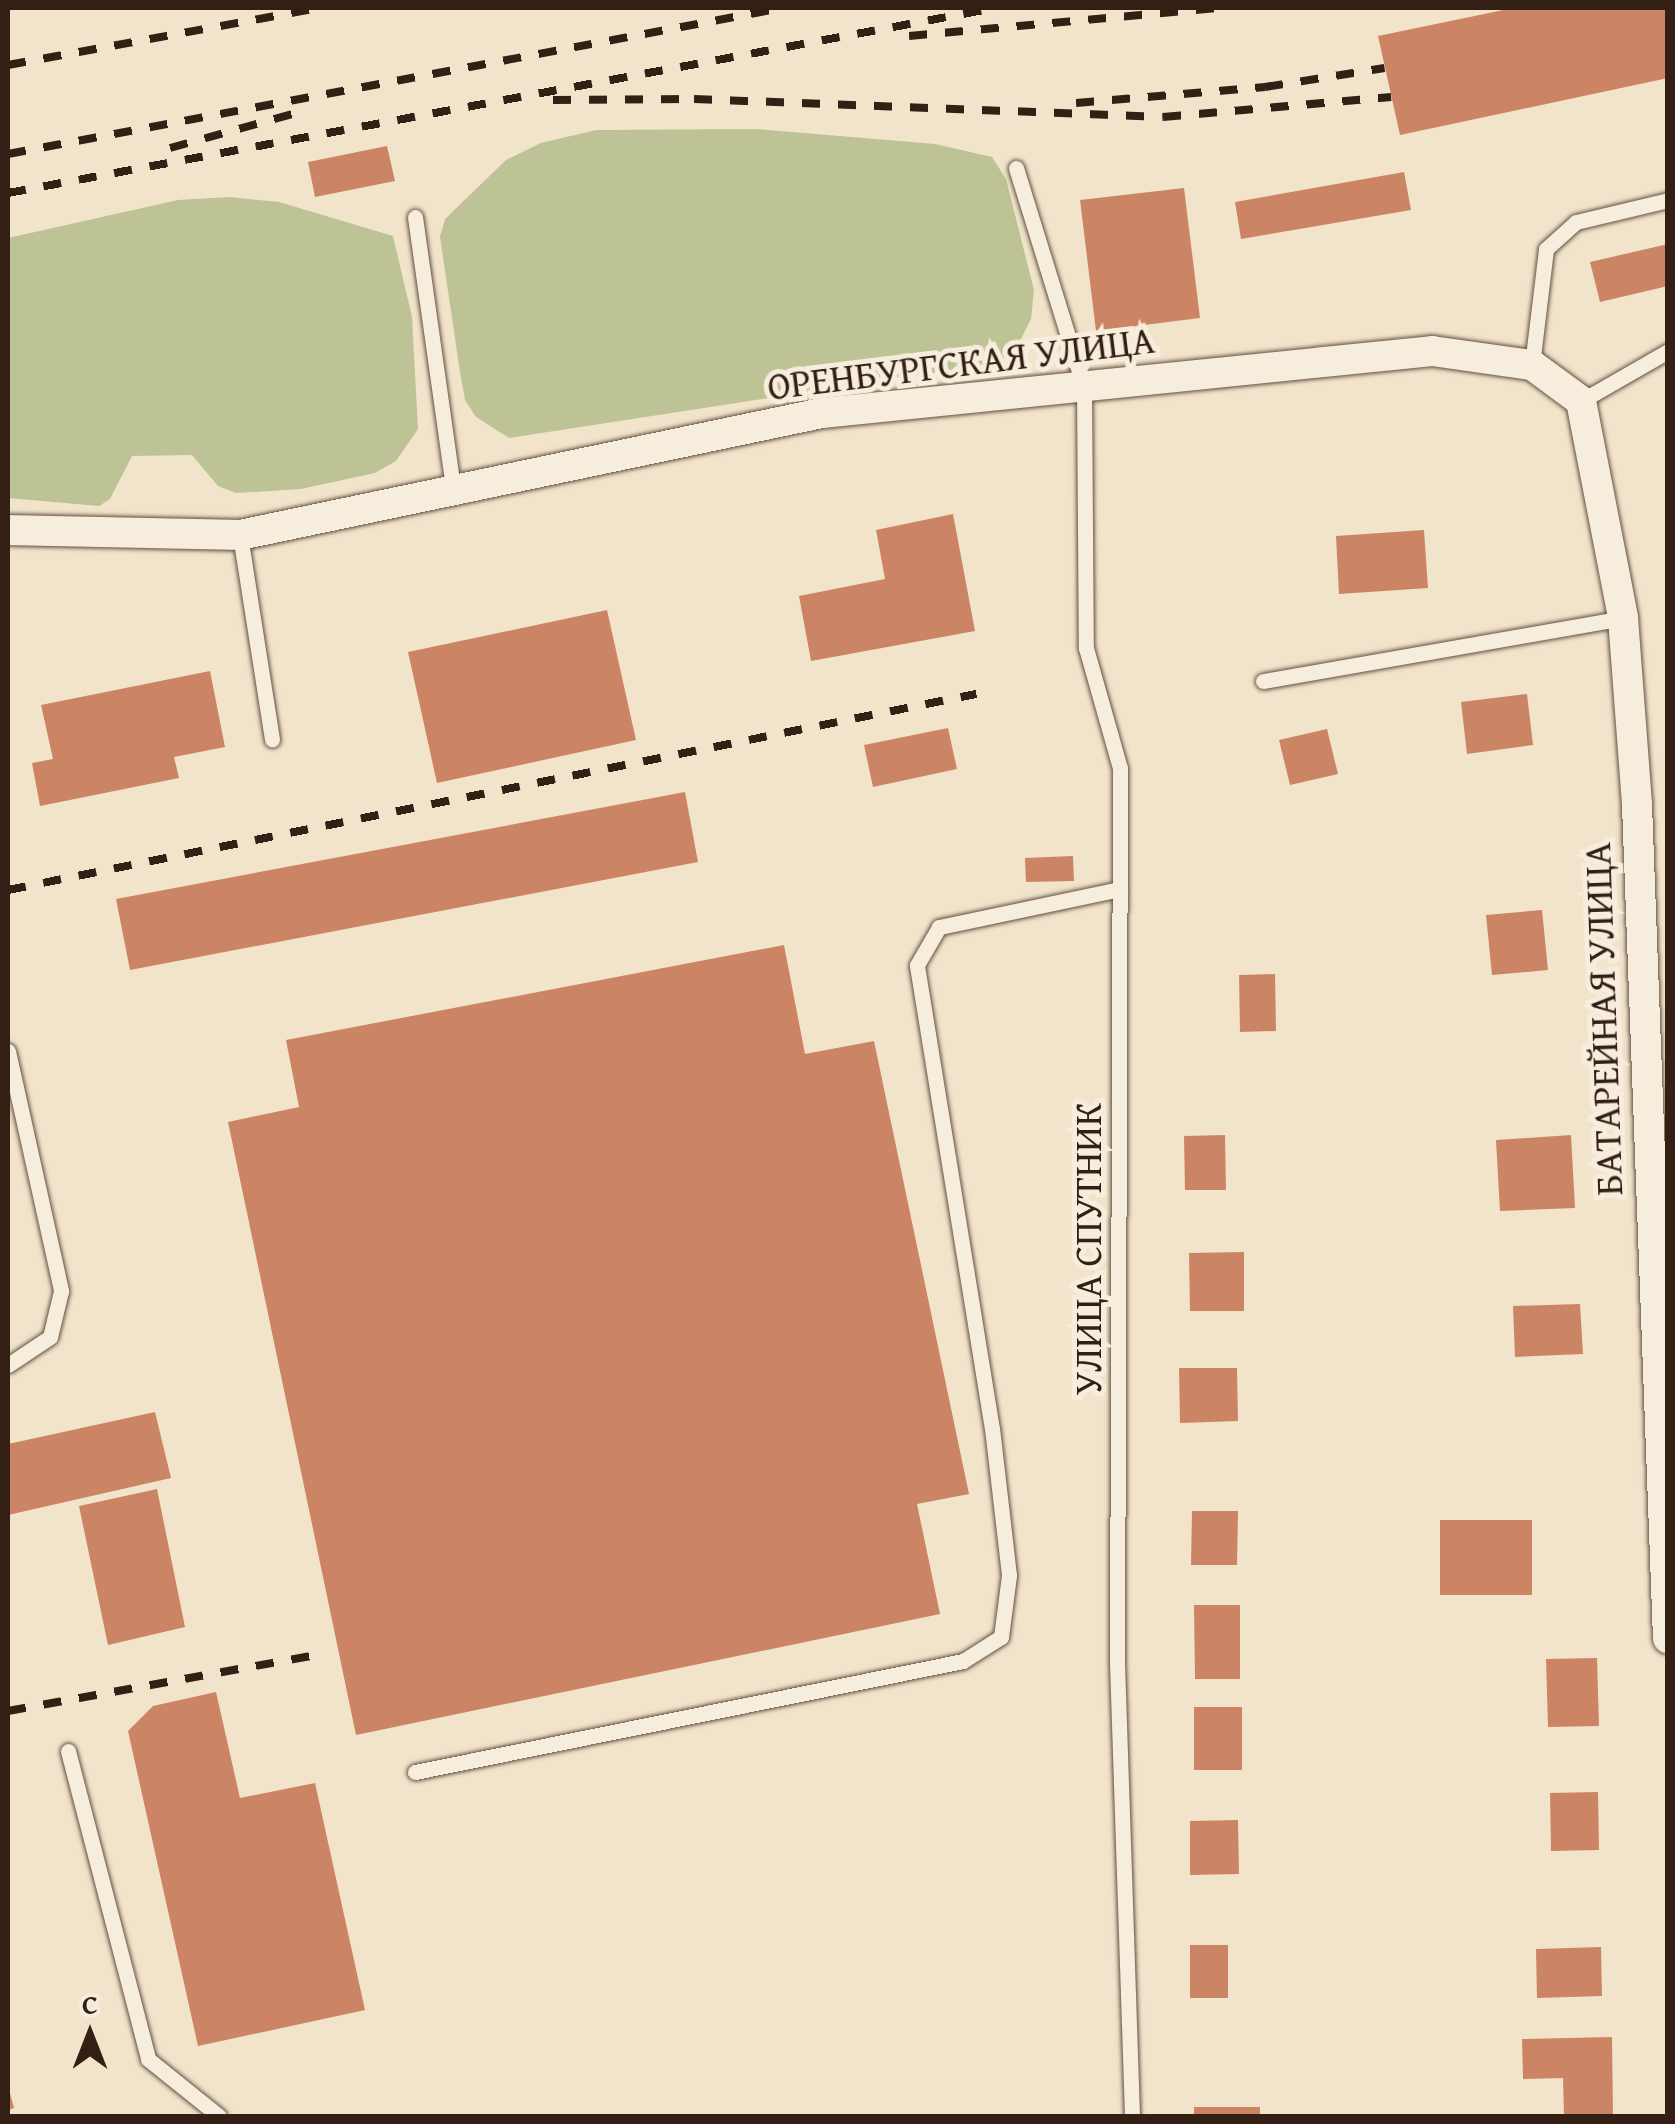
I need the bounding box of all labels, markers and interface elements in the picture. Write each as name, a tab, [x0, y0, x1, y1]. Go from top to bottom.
street label: ОРЕНБУРГСКАЯ УЛИЦА	[765, 317, 1157, 409]
street label: БАТАРЕЙНАЯ УЛИЦА	[1574, 842, 1632, 1196]
street label: УЛИЦА СПУТНИК	[1065, 1103, 1111, 1395]
text: С	[82, 1983, 98, 2024]
north arrow	[40, 1984, 140, 2084]

